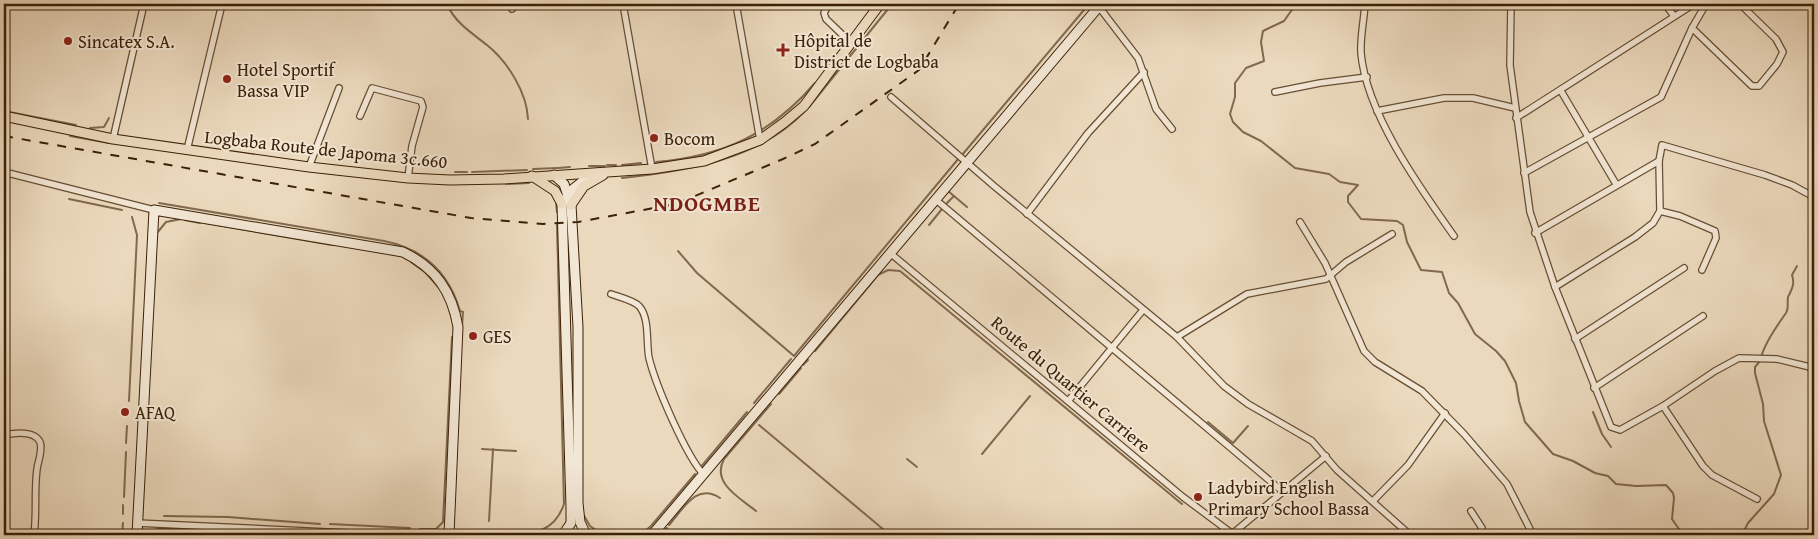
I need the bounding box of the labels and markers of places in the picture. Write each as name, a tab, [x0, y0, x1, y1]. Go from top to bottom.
place label: Hôpital de District de Logbaba	[794, 27, 939, 75]
place label: Sincatex S.A.	[78, 28, 175, 55]
marker: Sincatex S.A.	[62, 35, 74, 47]
marker: Hôpital de District de Logbaba	[776, 43, 790, 57]
place label: Hotel Sportif Bassa VIP	[237, 56, 336, 104]
marker: Hotel Sportif Bassa VIP	[221, 73, 233, 85]
place label: Bocom	[664, 125, 716, 152]
marker: Bocom	[648, 132, 660, 144]
place label: GES	[483, 323, 512, 350]
marker: GES	[467, 330, 479, 342]
place label: AFAQ	[135, 399, 176, 426]
marker: AFAQ	[119, 406, 131, 418]
place label: Ladybird English Primary School Bassa	[1208, 474, 1370, 522]
marker: Ladybird English Primary School Bassa	[1192, 491, 1204, 503]

